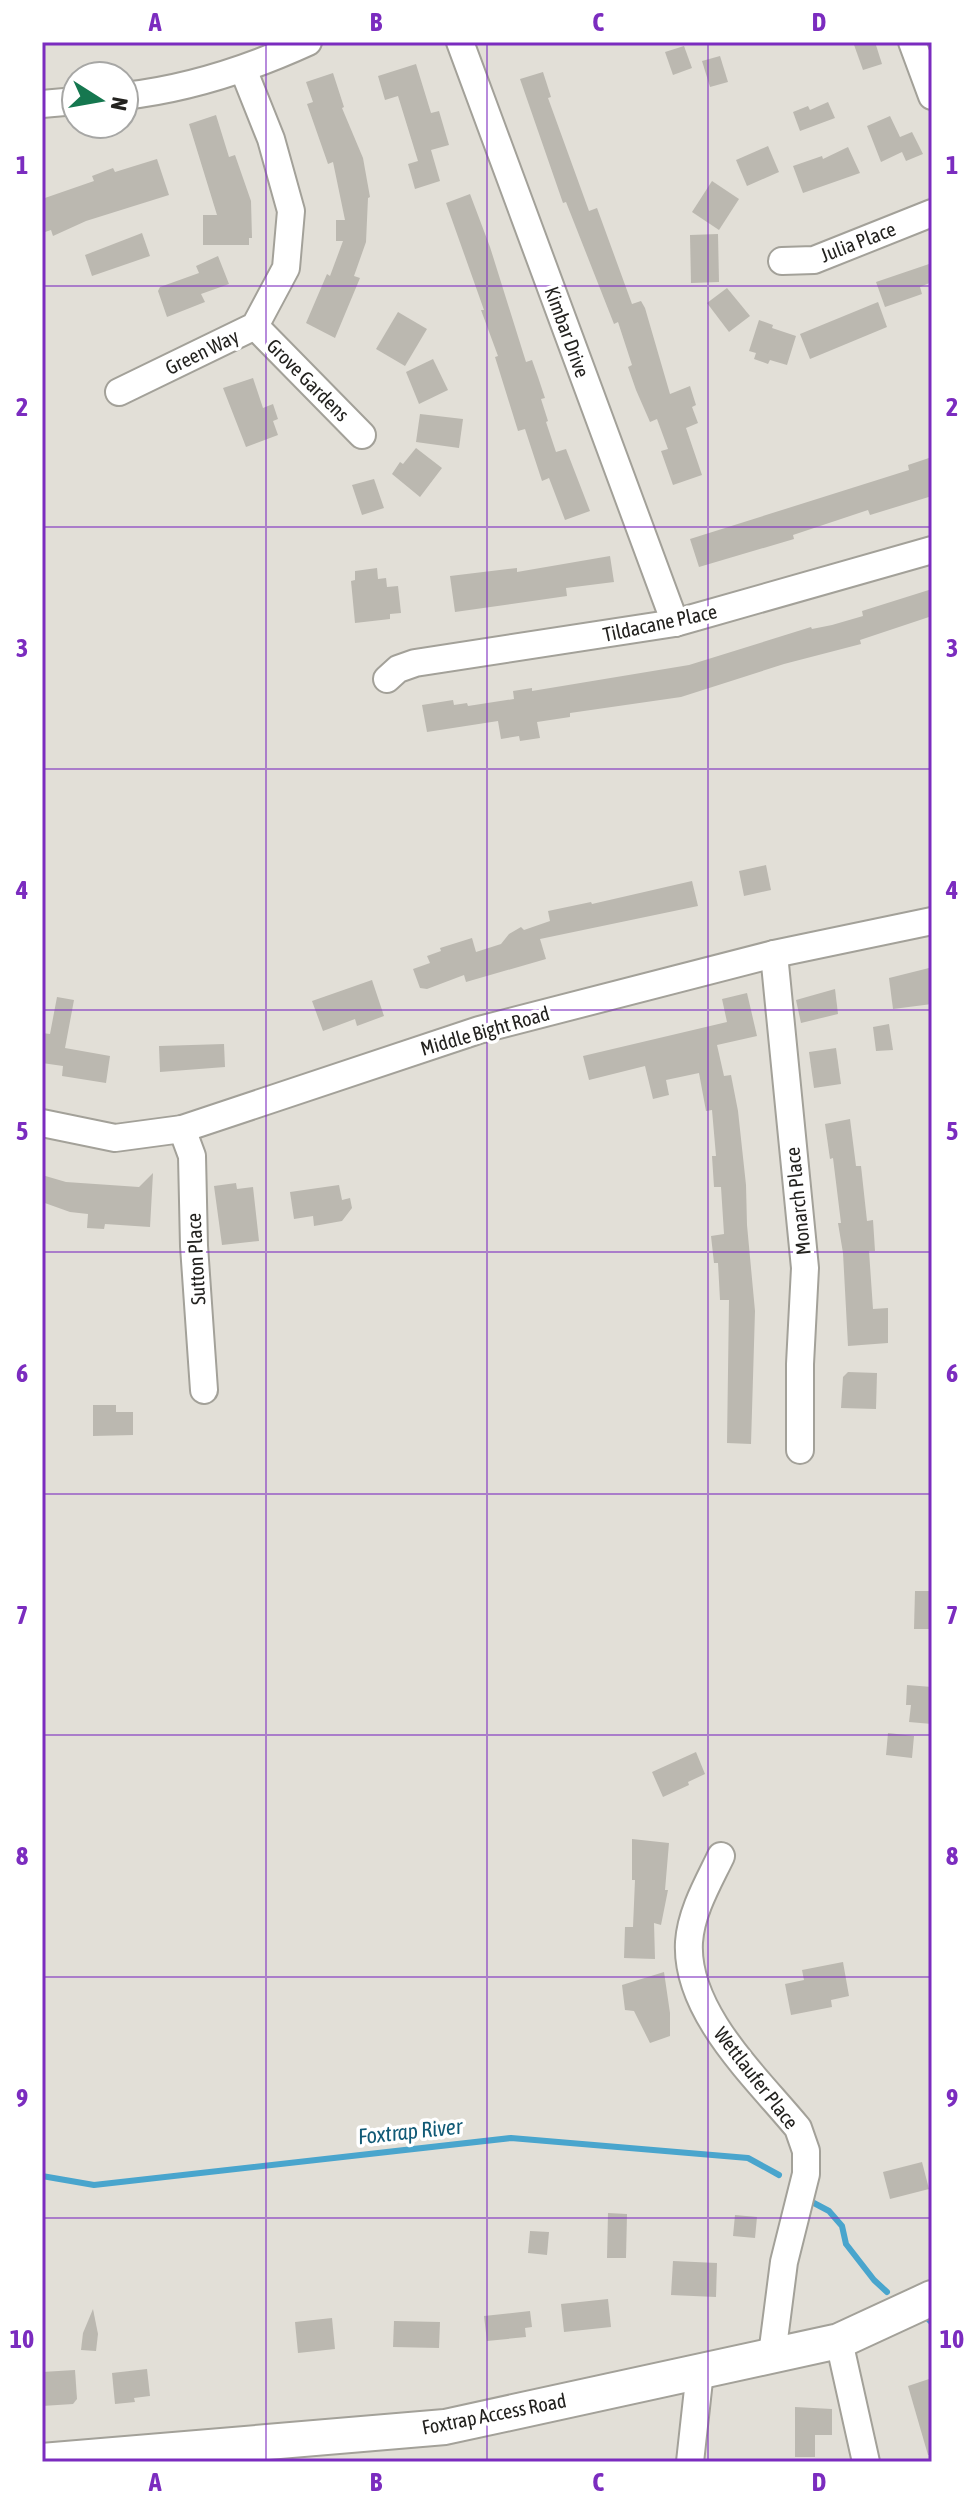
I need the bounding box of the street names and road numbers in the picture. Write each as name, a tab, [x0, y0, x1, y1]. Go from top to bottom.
street label: Julia Place	[817, 217, 899, 266]
street label: Kimbar Drive	[540, 283, 595, 380]
street label: Green Way	[161, 324, 242, 379]
street label: Grove Gardens	[263, 334, 354, 425]
street label: Tildacane Place	[601, 599, 719, 646]
street label: Middle Bight Road	[418, 1001, 552, 1060]
street label: Monarch Place	[780, 1146, 815, 1256]
street label: Sutton Place	[182, 1212, 209, 1306]
street label: Wettlaufer Place	[710, 2022, 803, 2133]
street label: Foxtrap Access Road	[420, 2388, 568, 2439]

